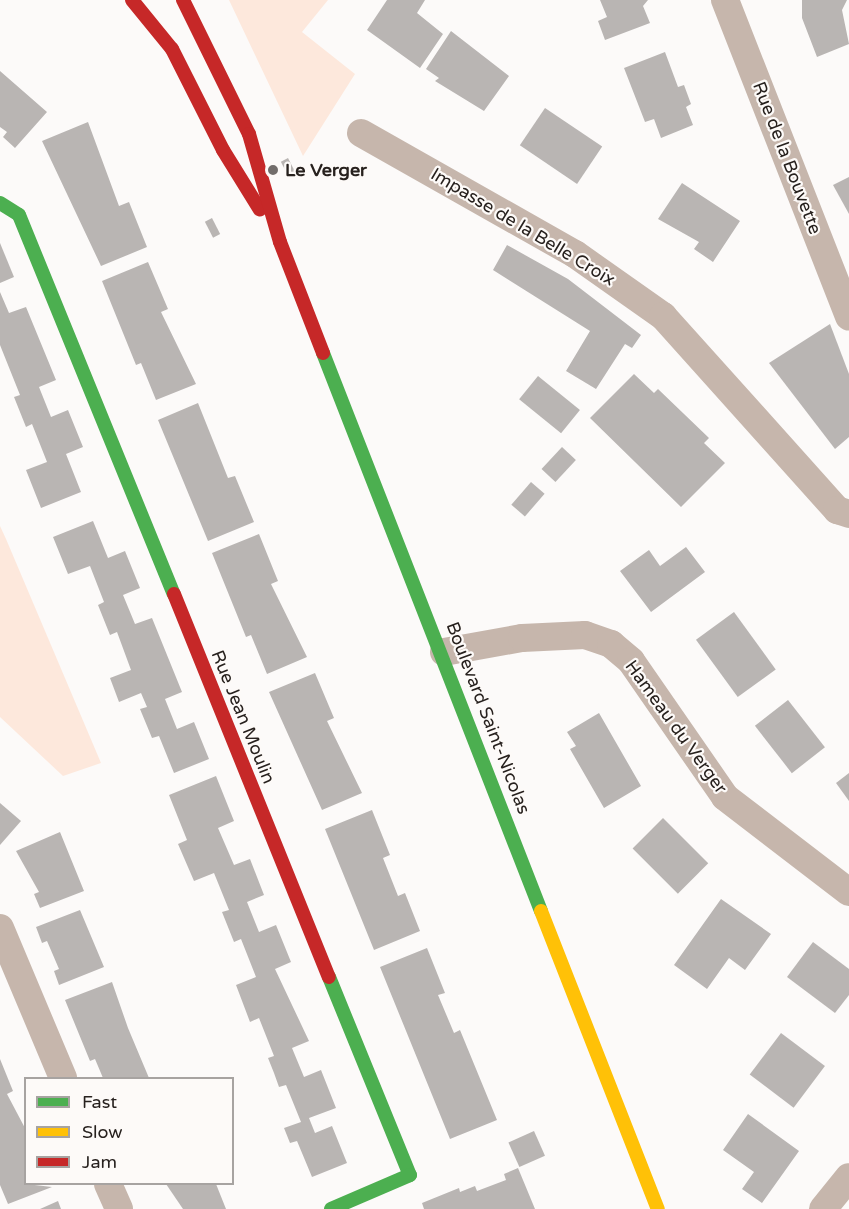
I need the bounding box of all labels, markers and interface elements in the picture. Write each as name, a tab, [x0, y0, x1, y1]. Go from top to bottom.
street label: Rue de la Bouvette	[748, 79, 826, 237]
place label: Le Verger	[285, 159, 367, 181]
marker: Le Verger	[266, 163, 280, 177]
street label: Impasse de la Belle Croix	[427, 163, 619, 291]
street label: Boulevard Saint-Nicolas	[441, 619, 535, 817]
street label: Rue Jean Moulin	[206, 647, 280, 787]
street label: Hameau du Verger	[620, 656, 732, 798]
legend	[24, 1077, 234, 1185]
text: Fast	[82, 1091, 117, 1113]
text: Slow	[82, 1121, 123, 1143]
text: Jam	[82, 1151, 117, 1173]

